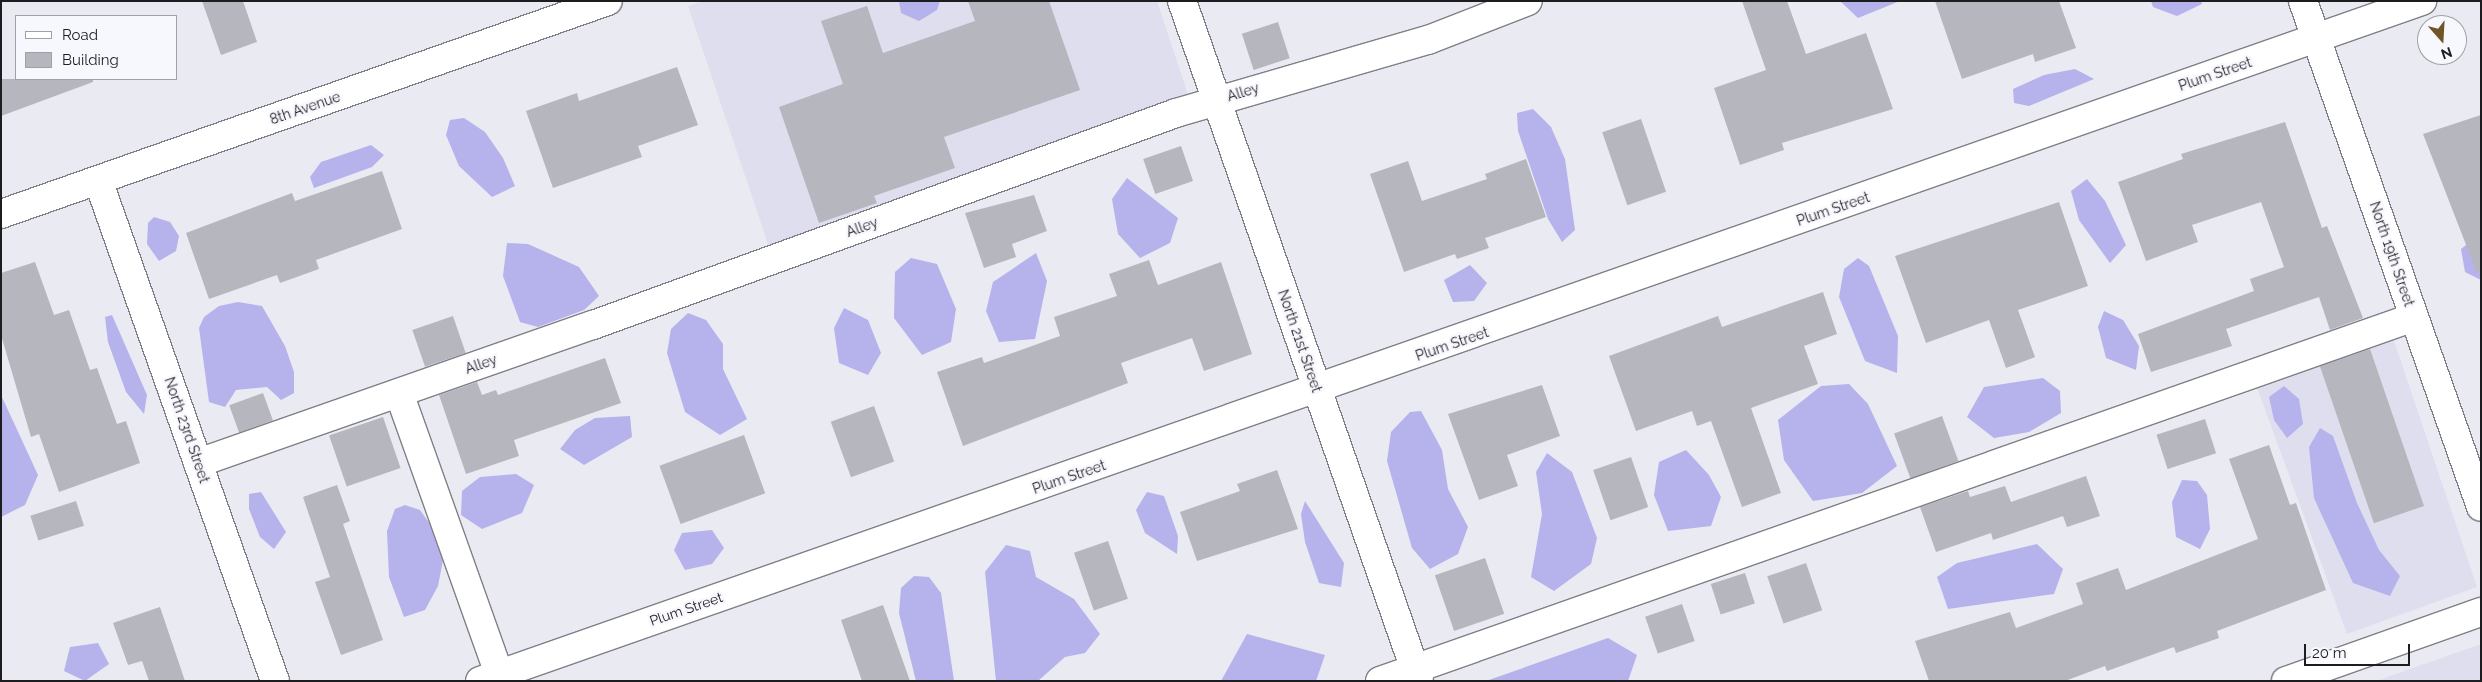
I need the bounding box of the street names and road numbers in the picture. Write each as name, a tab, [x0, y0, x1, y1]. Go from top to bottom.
street label: Plum Street	[2176, 54, 2254, 94]
street label: Alley	[1225, 79, 1261, 105]
street label: 8th Avenue	[267, 88, 343, 128]
street label: Plum Street	[1794, 189, 1872, 229]
street label: North 19th Street	[2366, 199, 2418, 309]
street label: Alley	[844, 214, 880, 240]
street label: North 21st Street	[1275, 287, 1325, 395]
street label: Plum Street	[1413, 324, 1491, 364]
street label: Alley	[463, 351, 499, 377]
street label: North 23rd Street	[161, 375, 213, 485]
street label: Plum Street	[1030, 457, 1108, 497]
street label: Plum Street	[647, 589, 725, 629]

